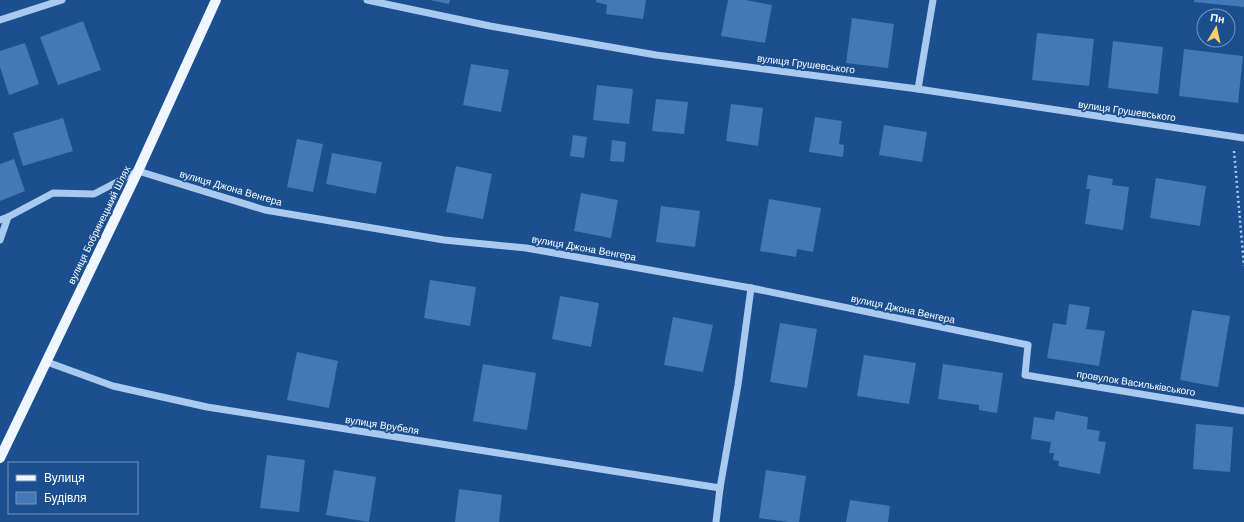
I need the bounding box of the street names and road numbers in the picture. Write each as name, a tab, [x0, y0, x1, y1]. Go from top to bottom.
street label: вулиця Грушевського	[756, 53, 856, 76]
street label: вулиця Грушевського	[1077, 99, 1177, 123]
street label: вулиця Бобринецький Шлях	[66, 164, 132, 286]
street label: вулиця Джона Венгера	[179, 168, 284, 208]
street label: вулиця Джона Венгера	[531, 233, 638, 263]
street label: вулиця Джона Венгера	[850, 293, 956, 325]
street label: провулок Васильківського	[1076, 368, 1197, 398]
street label: вулиця Врубеля	[344, 414, 420, 436]

